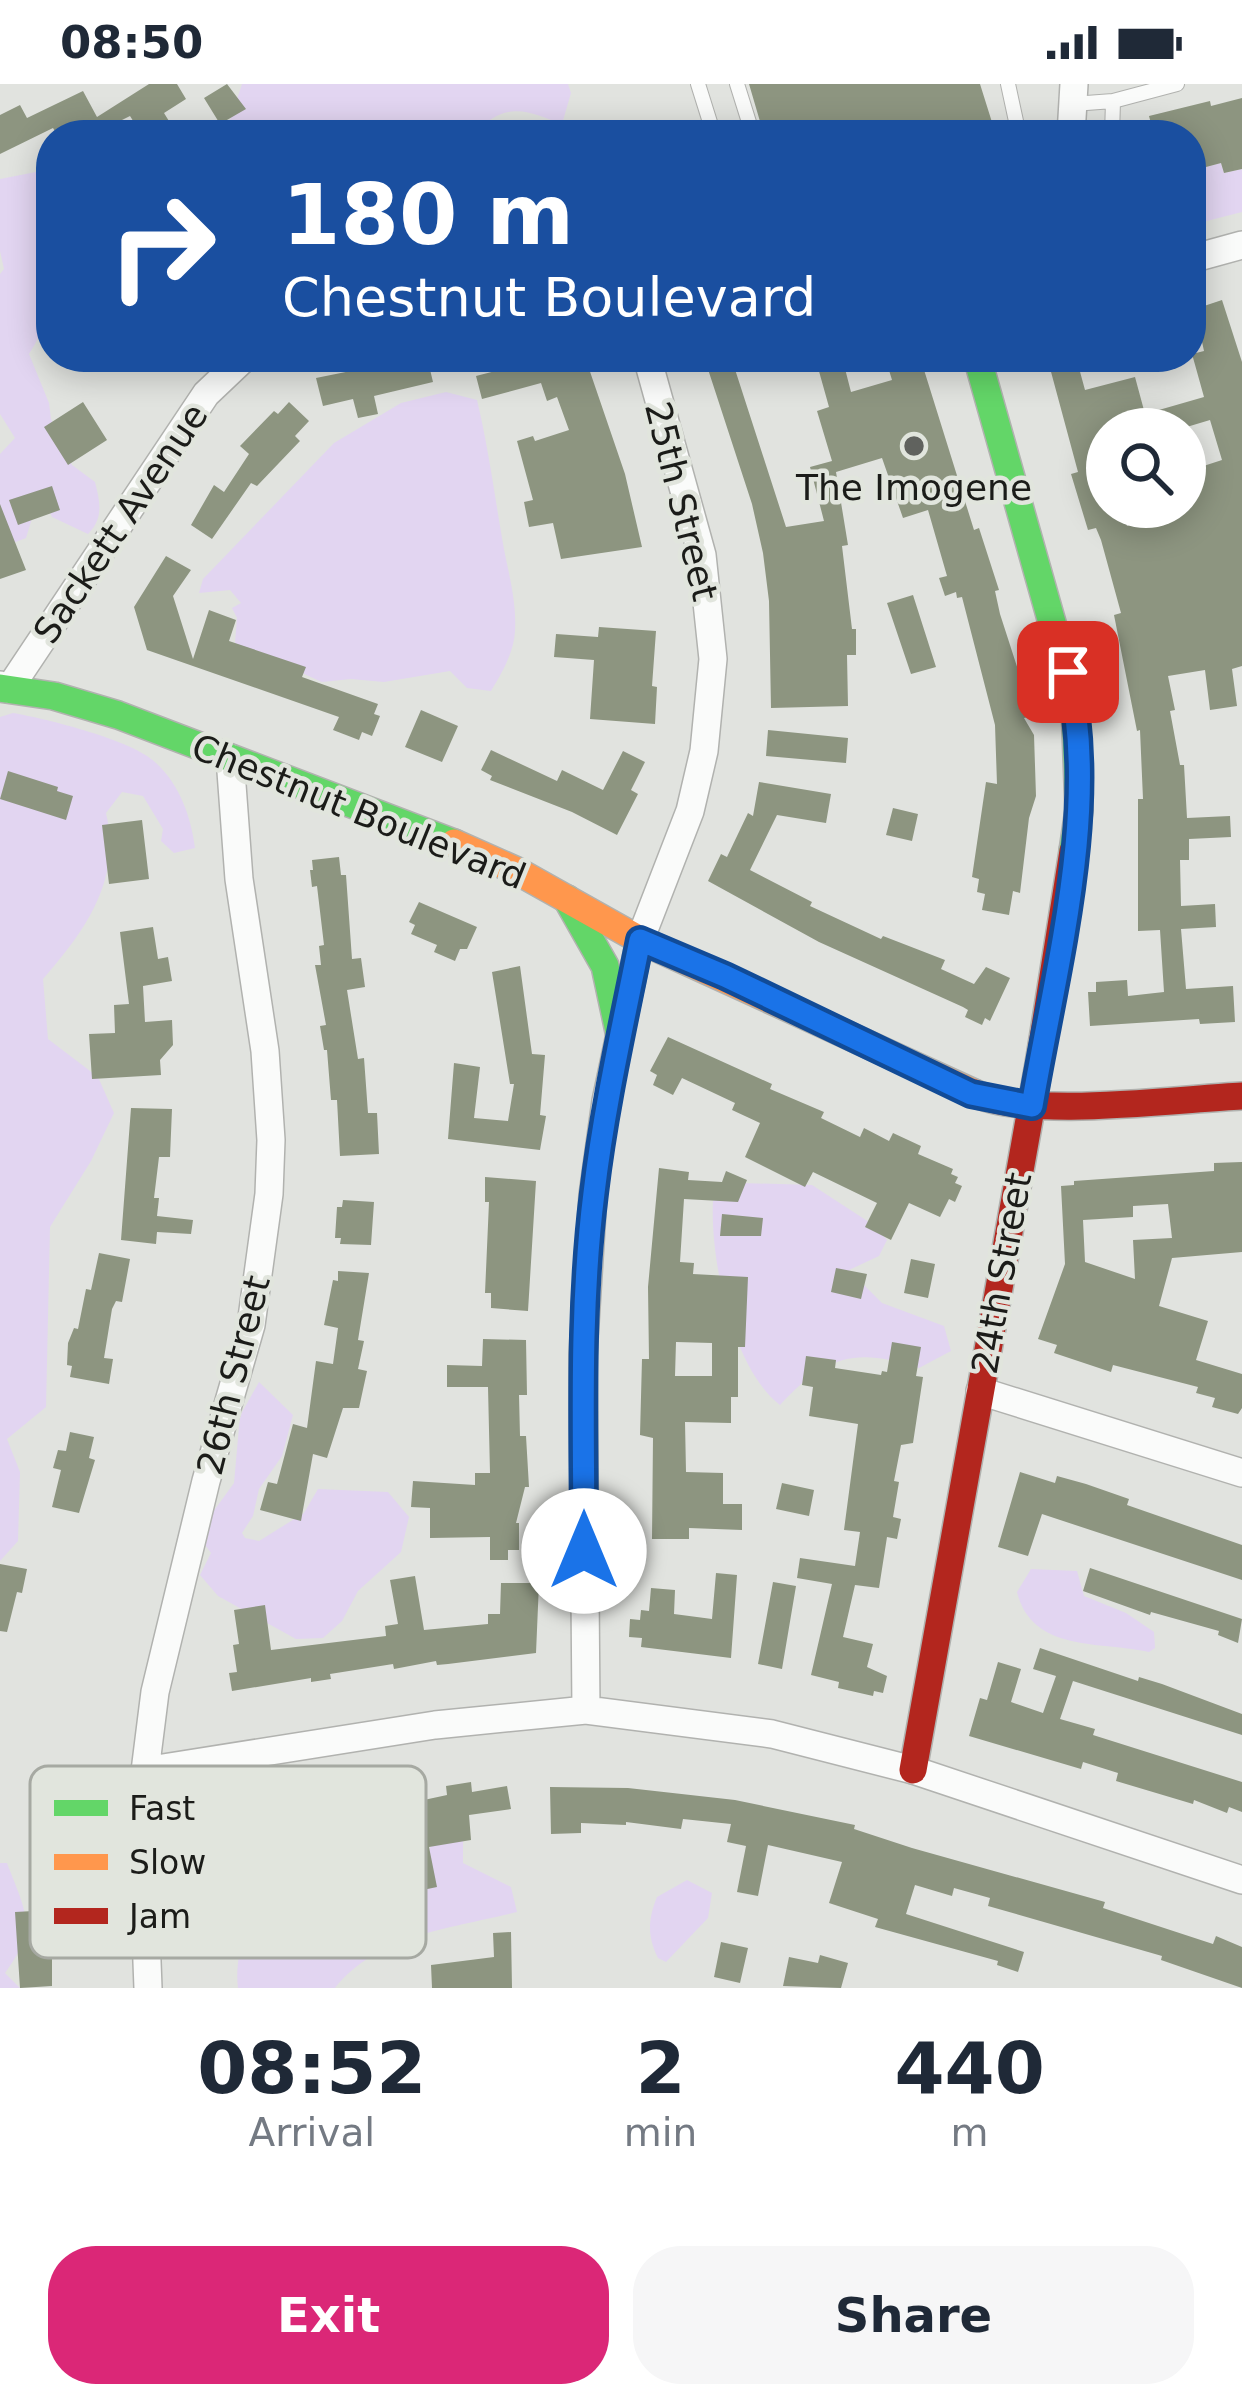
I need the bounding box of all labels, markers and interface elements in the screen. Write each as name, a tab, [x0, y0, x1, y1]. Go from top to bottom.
text: 08:50	[60, 16, 203, 69]
text: 180 m	[282, 166, 574, 264]
icon: right	[84, 168, 240, 324]
text: Chestnut Boulevard	[282, 266, 816, 329]
street label: Sackett Avenue	[25, 396, 216, 651]
street label: 25th Street	[637, 397, 726, 605]
map controls	[1086, 408, 1206, 528]
button: search	[1086, 408, 1206, 528]
marker: The Imogene	[901, 433, 927, 459]
place label: The Imogene	[795, 467, 1032, 508]
pin	[1017, 621, 1119, 723]
icon: arrive	[1035, 639, 1101, 705]
street label: Chestnut Boulevard	[186, 726, 532, 897]
street label: 24th Street	[964, 1169, 1039, 1377]
street label: 26th Street	[189, 1271, 278, 1479]
position arrow	[521, 1488, 647, 1614]
legend	[30, 1766, 426, 1958]
text: Fast	[129, 1789, 195, 1828]
text: Slow	[129, 1843, 206, 1882]
text: Jam	[127, 1897, 191, 1936]
text: 08:52	[197, 2026, 426, 2110]
text: 2	[635, 2026, 685, 2110]
text: 440	[894, 2026, 1045, 2110]
text: Arrival	[248, 2110, 375, 2155]
text: min	[624, 2110, 697, 2155]
text: m	[951, 2110, 989, 2155]
button: Exit	[48, 2246, 609, 2384]
button: Share	[633, 2246, 1194, 2384]

